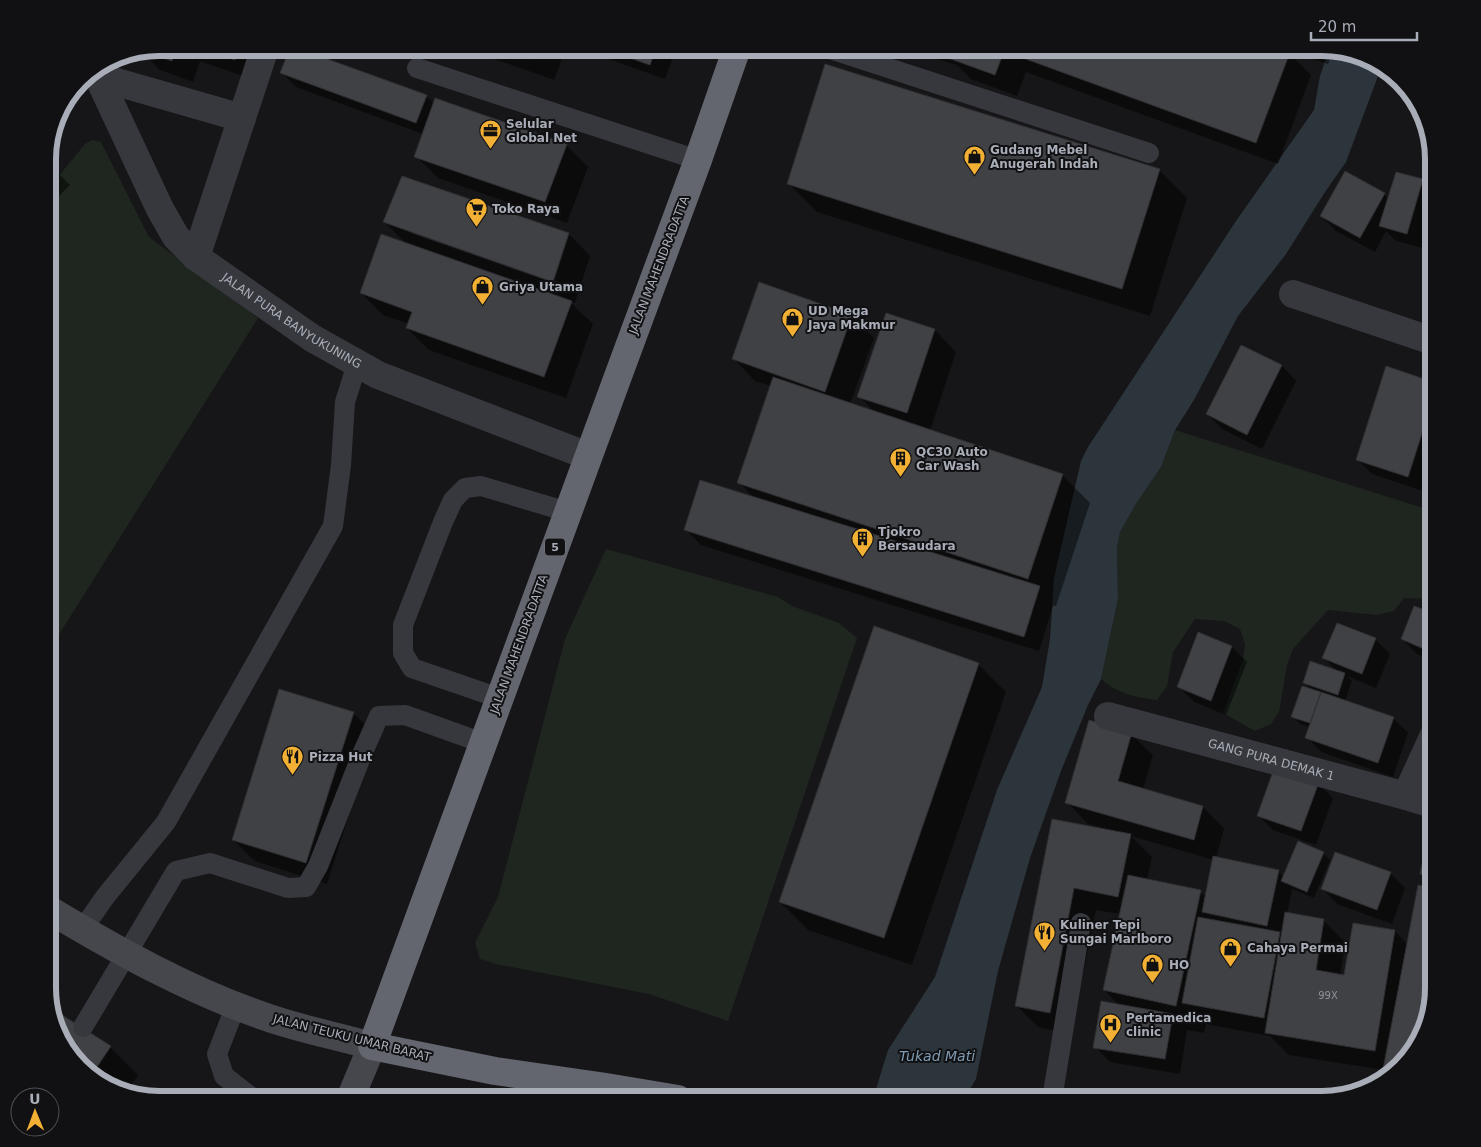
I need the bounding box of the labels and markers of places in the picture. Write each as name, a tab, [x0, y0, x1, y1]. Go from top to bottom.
place label: Selular Global Net	[506, 117, 577, 145]
office icon: Selular Global Net	[478, 119, 502, 150]
place label: Gudang Mebel Anugerah Indah	[990, 143, 1098, 171]
shop icon: Gudang Mebel Anugerah Indah	[962, 145, 986, 176]
supermarket icon: Toko Raya	[464, 197, 488, 228]
place label: Toko Raya	[492, 202, 560, 216]
shop icon: Griya Utama	[471, 275, 495, 306]
place label: Griya Utama	[499, 280, 583, 294]
place label: UD Mega Jaya Makmur	[807, 304, 895, 332]
shop icon: UD Mega Jaya Makmur	[780, 306, 804, 337]
place label: QC30 Auto Car Wash	[916, 445, 988, 473]
building icon: QC30 Auto Car Wash	[888, 447, 912, 478]
place label: Tjokro Bersaudara	[878, 525, 956, 553]
building icon: Tjokro Bersaudara	[850, 527, 874, 558]
restaurant icon: Pizza Hut	[281, 745, 305, 776]
place label: Pizza Hut	[309, 750, 373, 764]
place label: Kuliner Tepi Sungai Marlboro	[1060, 918, 1172, 946]
restaurant icon: Kuliner Tepi Sungai Marlboro	[1032, 920, 1056, 951]
shop icon: Cahaya Permai	[1219, 936, 1243, 967]
place label: Cahaya Permai	[1247, 941, 1348, 955]
shop icon: HO	[1141, 953, 1165, 984]
place label: HO	[1169, 958, 1189, 972]
place label: Pertamedica clinic	[1126, 1011, 1211, 1039]
hospital icon: Pertamedica clinic	[1098, 1013, 1122, 1044]

